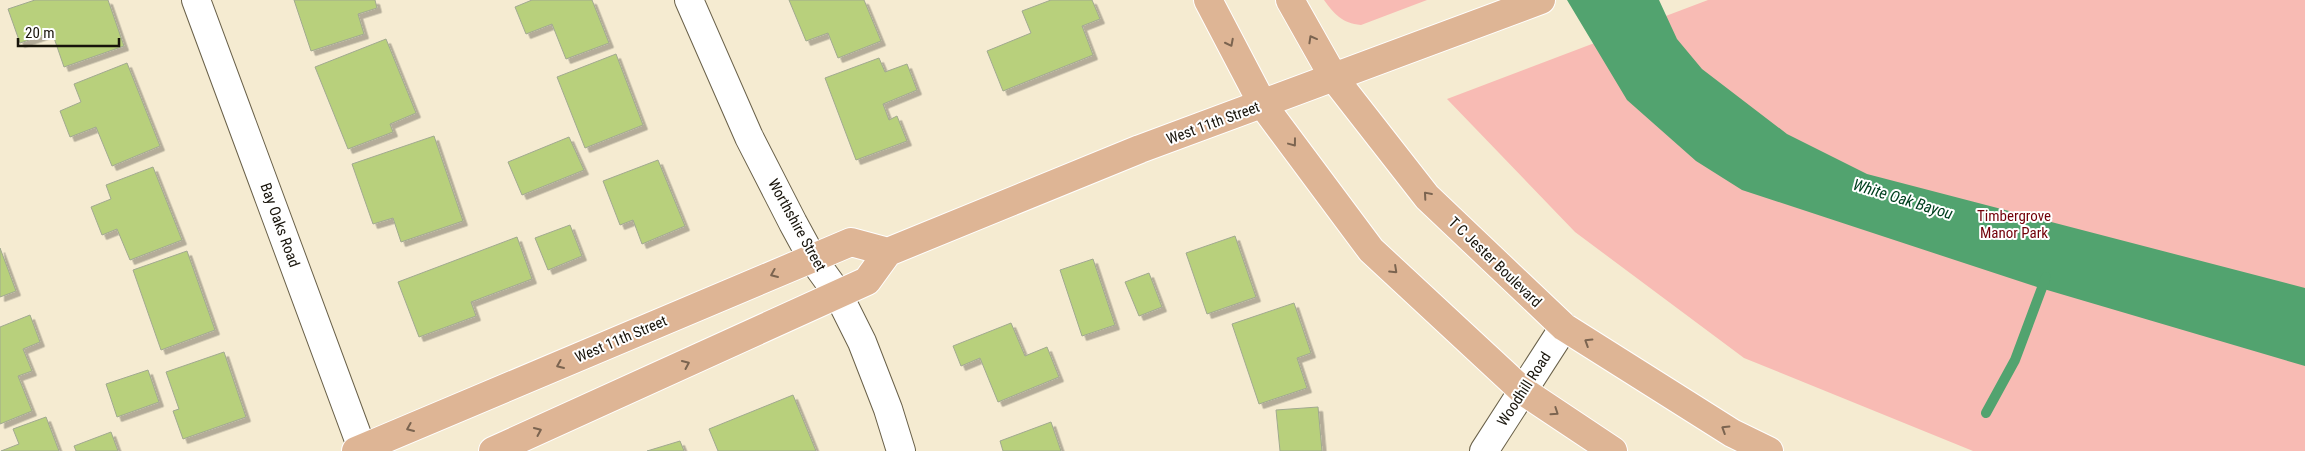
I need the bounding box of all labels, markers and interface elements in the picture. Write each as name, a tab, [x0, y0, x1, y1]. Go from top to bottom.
scale bar	[18, 15, 119, 47]
text: 20 m	[25, 24, 55, 42]
one-way arrow	[1309, 35, 1319, 44]
one-way arrow	[1224, 38, 1234, 47]
street label: West 11th Street	[1164, 98, 1262, 148]
one-way arrow	[1287, 137, 1295, 146]
water label: White Oak Bayou	[1851, 175, 1956, 223]
street label: Worthshire Street	[764, 176, 830, 274]
street label: Bay Oaks Road	[256, 180, 304, 270]
one-way arrow	[1423, 192, 1432, 201]
park label: Timbergrove Manor Park	[1977, 207, 2051, 242]
street label: T C Jester Boulevard	[1445, 213, 1545, 311]
one-way arrow	[1388, 264, 1397, 273]
one-way arrow	[770, 268, 779, 279]
street label: West 11th Street	[572, 312, 670, 366]
one-way arrow	[1584, 339, 1594, 348]
street label: Woodhill Road	[1493, 349, 1555, 429]
one-way arrow	[556, 359, 564, 369]
one-way arrow	[681, 359, 690, 370]
one-way arrow	[1549, 406, 1559, 415]
one-way arrow	[406, 421, 415, 432]
one-way arrow	[533, 426, 542, 437]
one-way arrow	[1722, 426, 1731, 435]

